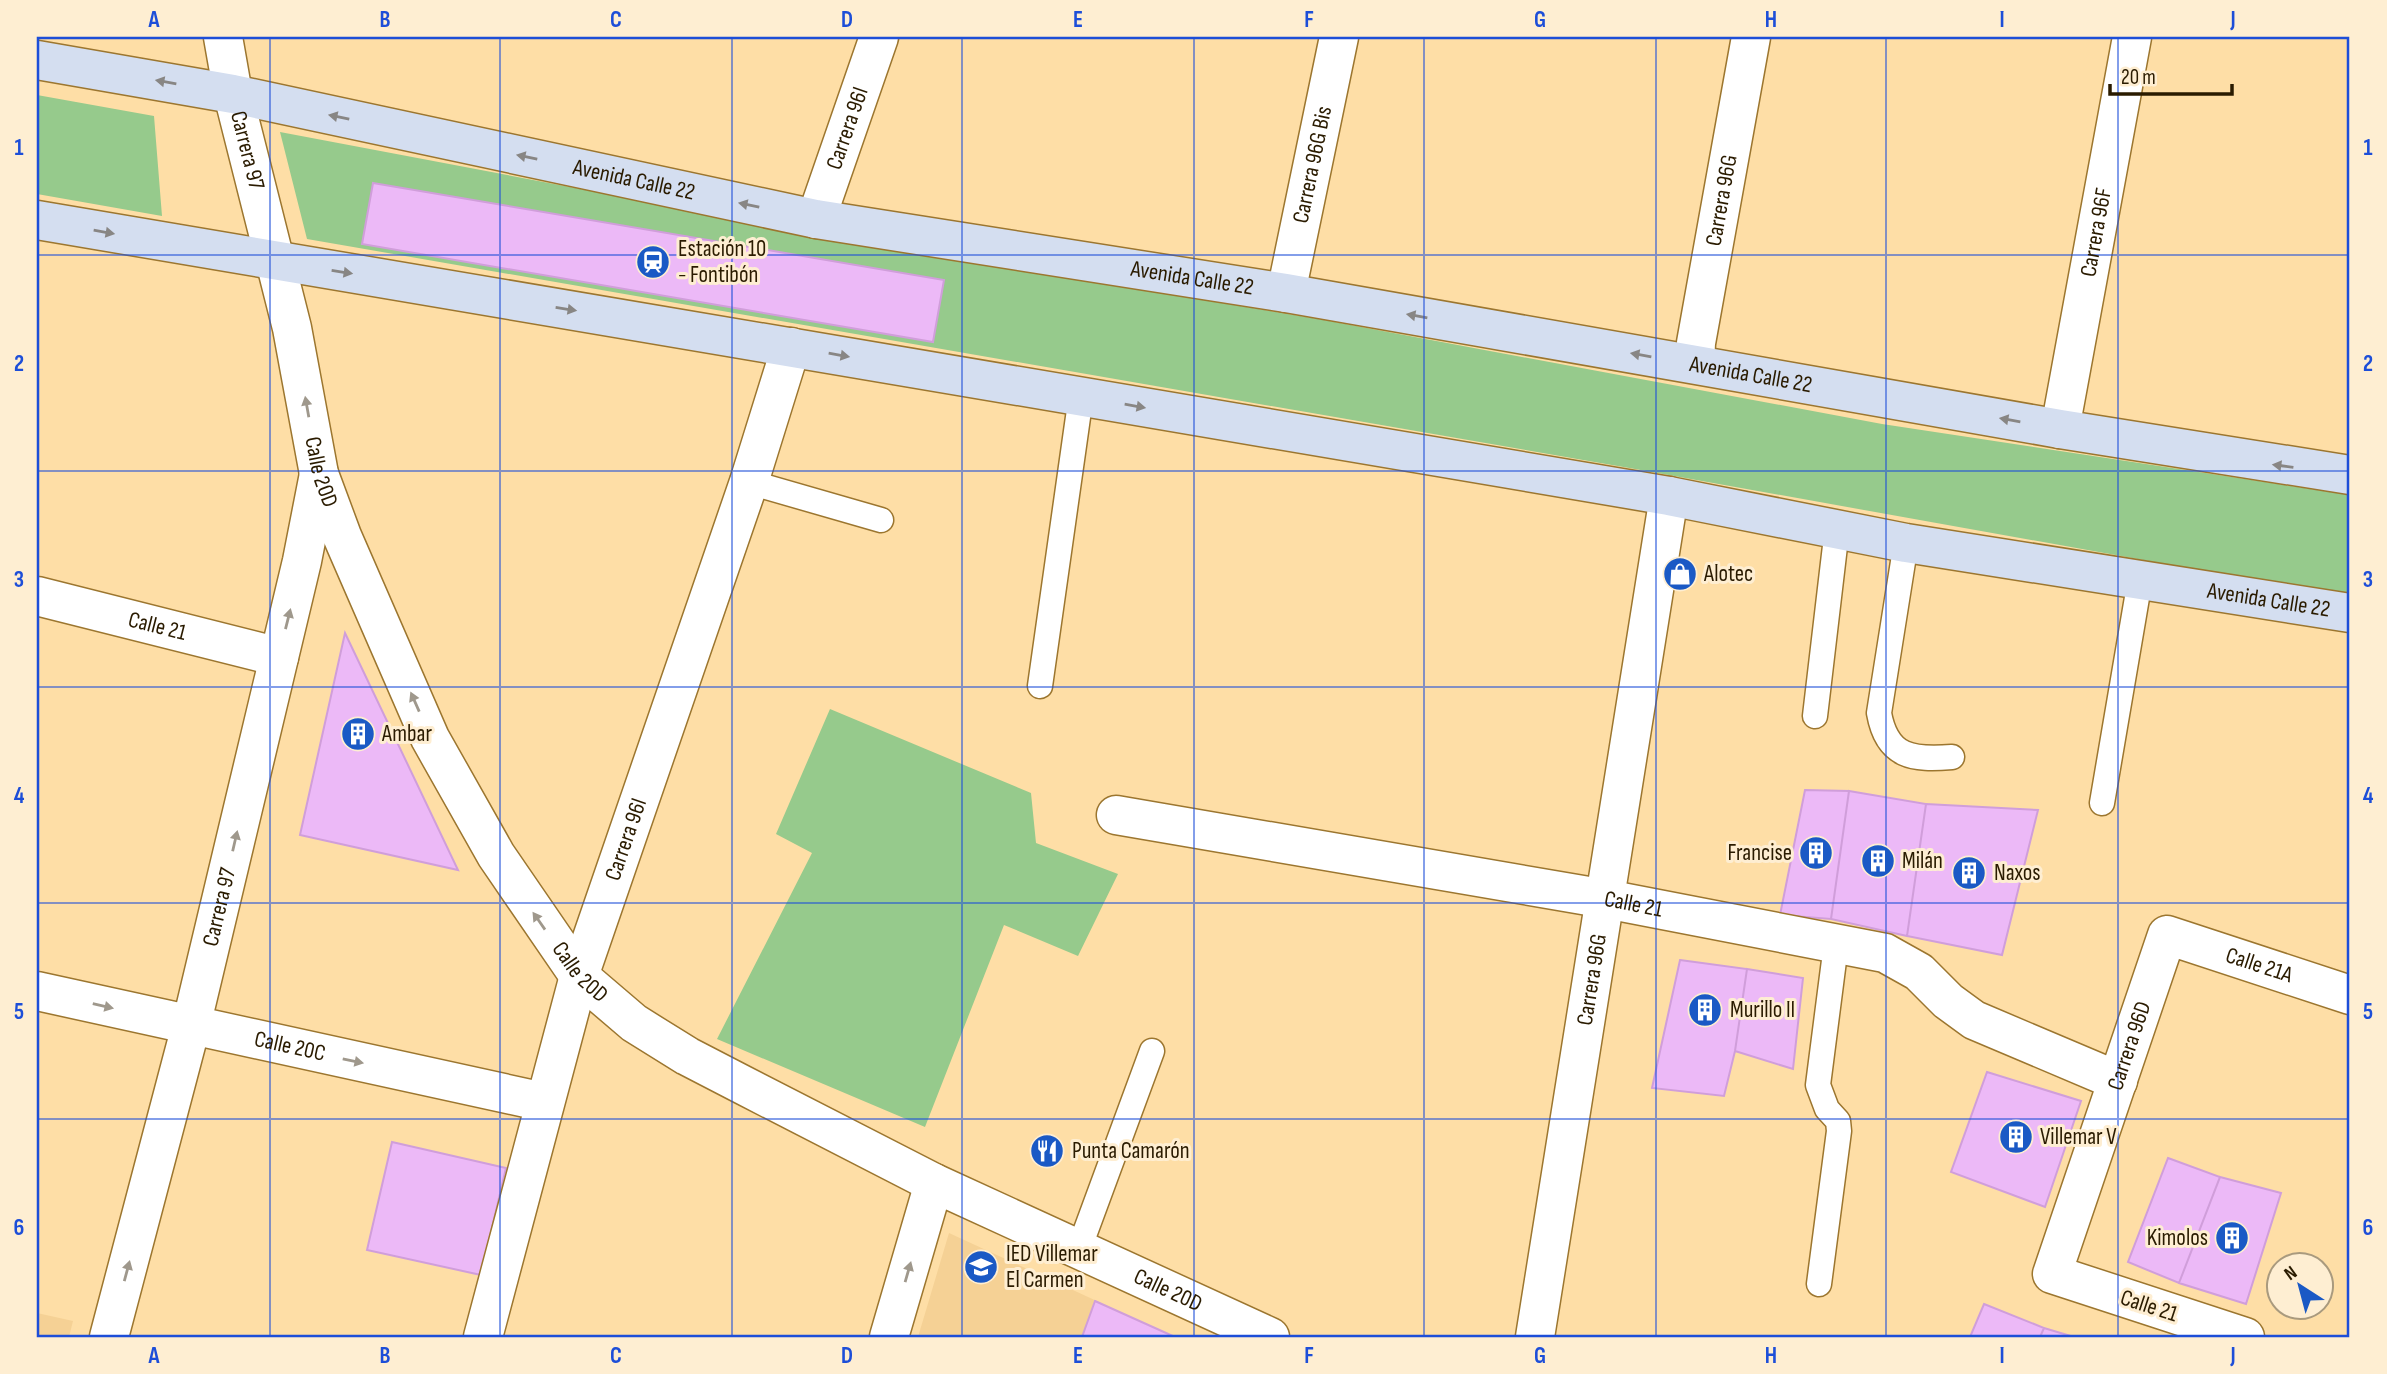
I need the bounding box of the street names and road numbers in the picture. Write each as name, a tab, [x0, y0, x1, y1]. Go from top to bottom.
street label: Carrera 96I	[820, 83, 875, 173]
street label: Carrera 96G Bis	[1287, 104, 1338, 226]
street label: Carrera 97	[224, 108, 271, 193]
street label: Carrera 96G	[1700, 152, 1744, 248]
street label: Avenida Calle 22	[569, 153, 697, 207]
street label: Carrera 96F	[2074, 186, 2118, 279]
street label: Avenida Calle 22	[1128, 255, 1256, 302]
street label: Avenida Calle 22	[1686, 350, 1814, 399]
street label: Calle 20D	[298, 434, 344, 511]
street label: Avenida Calle 22	[2204, 577, 2332, 624]
street label: Calle 21	[125, 606, 189, 647]
street label: Carrera 96I	[599, 794, 653, 884]
street label: Carrera 97	[197, 865, 242, 949]
street label: Calle 21	[1602, 885, 1665, 924]
street label: Carrera 96G	[1571, 932, 1613, 1027]
street label: Calle 20D	[546, 937, 614, 1009]
street label: Calle 21A	[2222, 941, 2296, 989]
street label: Carrera 96D	[2101, 998, 2157, 1094]
street label: Calle 20C	[252, 1025, 328, 1068]
street label: Calle 20D	[1129, 1262, 1207, 1318]
street label: Calle 21	[2117, 1284, 2181, 1328]

